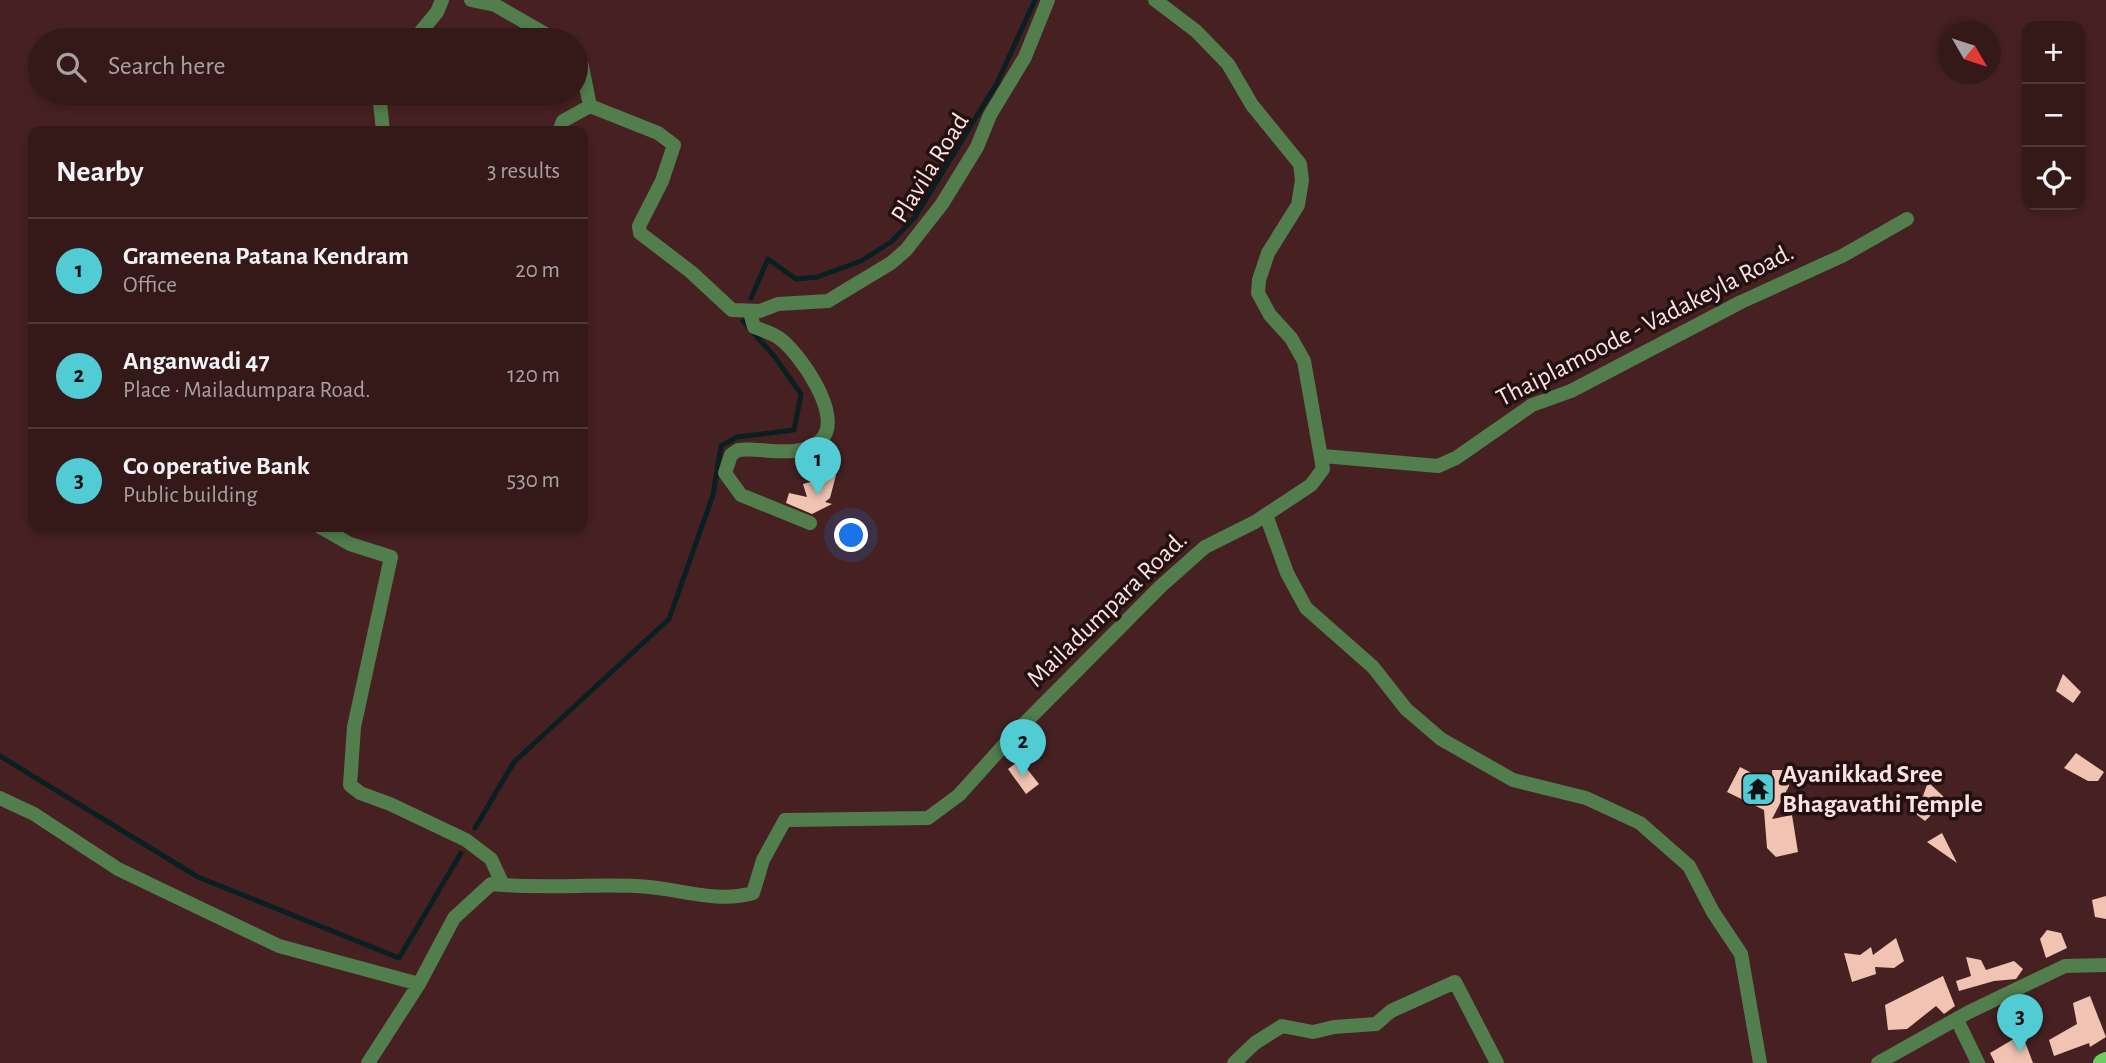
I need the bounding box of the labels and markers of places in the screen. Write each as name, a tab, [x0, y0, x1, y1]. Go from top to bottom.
pin: 1	[795, 437, 841, 495]
pin: 2	[1000, 719, 1046, 777]
place label: Ayanikkad Sree Bhagavathi Temple	[1782, 761, 1983, 817]
temple icon: Ayanikkad Sree Bhagavathi Temple	[1739, 770, 1777, 808]
pin: 3	[1997, 994, 2043, 1052]

